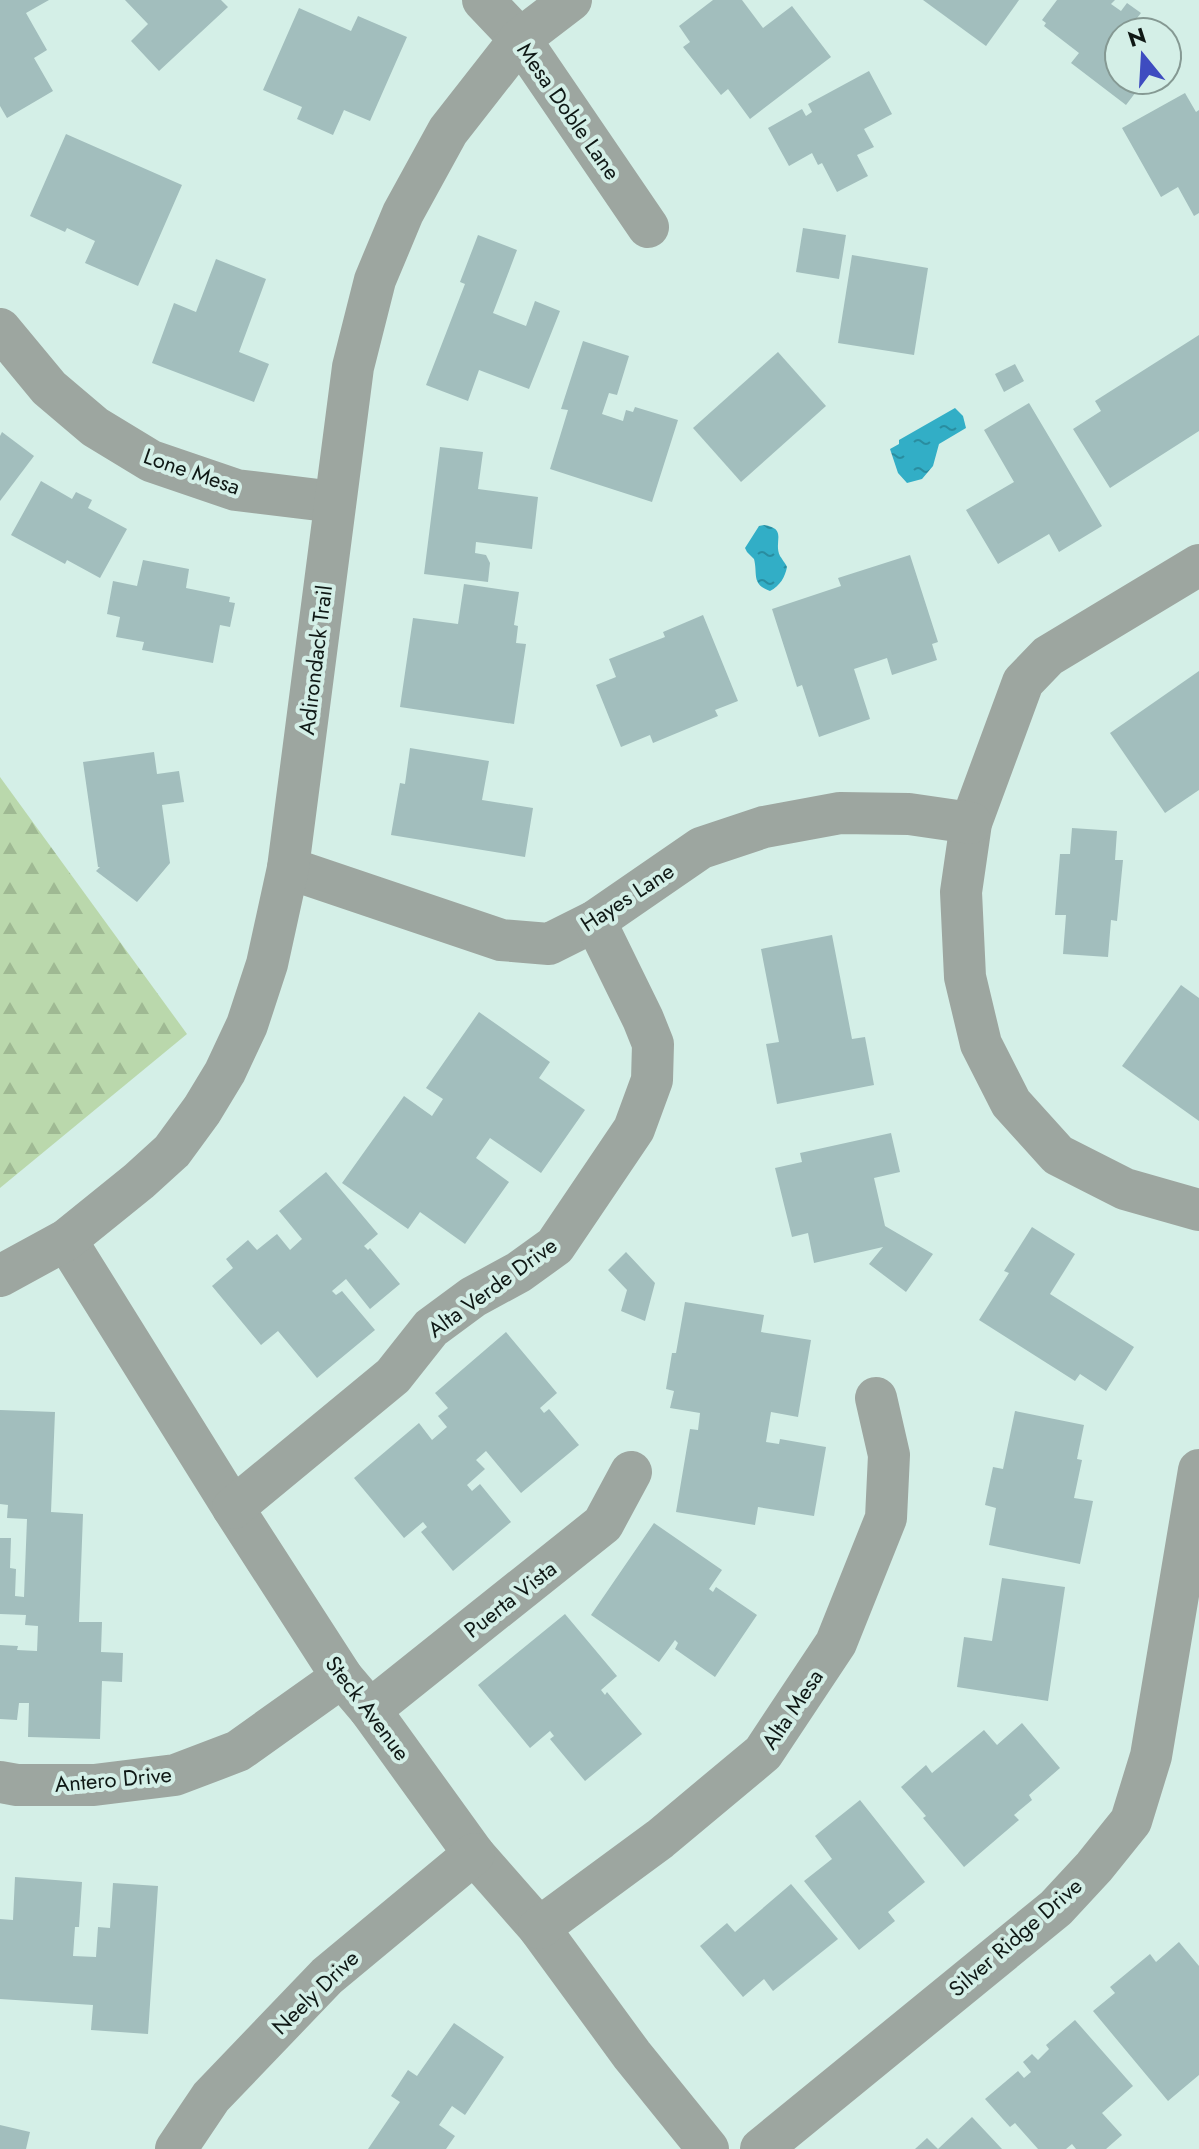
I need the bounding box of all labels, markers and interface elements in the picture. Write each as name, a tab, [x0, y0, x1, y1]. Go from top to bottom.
north arrow	[1103, 16, 1183, 96]
text: N	[1124, 19, 1150, 55]
street label: Mesa Doble Lane	[510, 36, 628, 186]
street label: Lone Mesa	[140, 440, 244, 502]
street label: Adirondack Trail	[290, 583, 340, 737]
street label: Hayes Lane	[574, 855, 680, 939]
street label: Alta Verde Drive	[421, 1229, 563, 1345]
street label: Puerta Vista	[457, 1553, 563, 1645]
street label: Steck Avenue	[318, 1649, 418, 1767]
street label: Alta Mesa	[753, 1662, 831, 1756]
street label: Antero Drive	[53, 1758, 173, 1800]
street label: Silver Ridge Drive	[941, 1870, 1089, 2004]
street label: Neely Drive	[264, 1942, 366, 2042]

